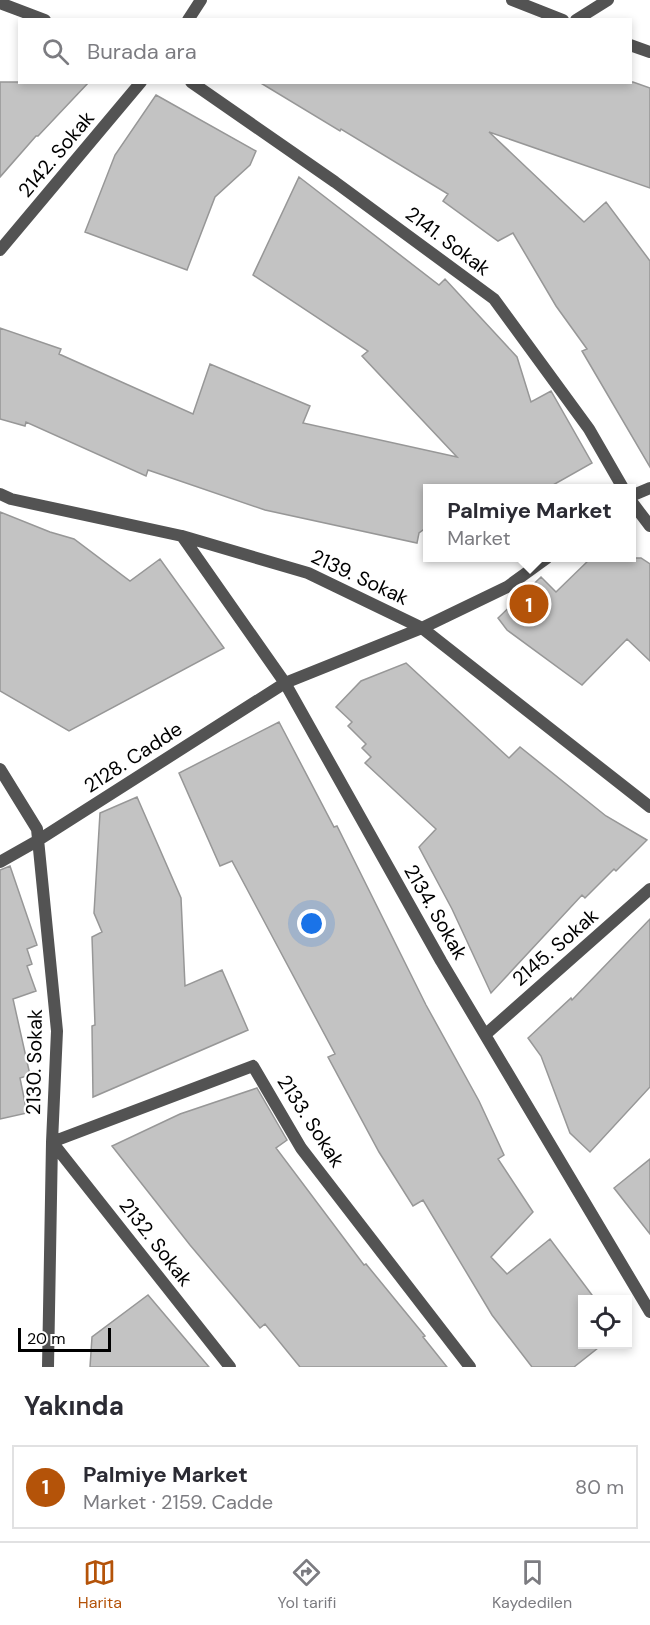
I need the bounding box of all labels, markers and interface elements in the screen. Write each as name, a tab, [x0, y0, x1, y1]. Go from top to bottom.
search box	[18, 18, 632, 84]
icon: search	[39, 35, 72, 68]
text: Burada ara	[87, 37, 197, 66]
street label: 2142. Sokak	[12, 105, 100, 203]
street label: 2141. Sokak	[400, 201, 496, 281]
popup	[423, 484, 636, 562]
text: Palmiye Market	[447, 496, 612, 525]
text: Market	[447, 525, 510, 551]
street label: 2139. Sokak	[307, 543, 413, 611]
pin: 1	[510, 582, 548, 626]
street label: 2128. Cadde	[79, 716, 187, 798]
street label: 2134. Sokak	[398, 860, 474, 964]
street label: 2145. Sokak	[507, 902, 603, 992]
your location	[297, 909, 326, 938]
street label: 2130. Sokak	[20, 1009, 48, 1115]
street label: 2133. Sokak	[271, 1070, 351, 1172]
street label: 2132. Sokak	[113, 1193, 199, 1291]
map controls	[578, 1295, 632, 1349]
button: locate	[578, 1295, 632, 1349]
scale bar	[18, 1325, 111, 1352]
text: 20 m	[27, 1328, 66, 1349]
text: Yakında	[24, 1389, 124, 1423]
text: Palmiye Market	[83, 1460, 248, 1489]
text: 1	[42, 1474, 49, 1500]
text: 80 m	[575, 1474, 624, 1500]
text: Market · 2159. Cadde	[83, 1489, 273, 1515]
tab: Harita	[78, 1556, 122, 1613]
tab: Yol tarifi	[278, 1556, 336, 1613]
tab: Kaydedilen	[492, 1556, 572, 1613]

